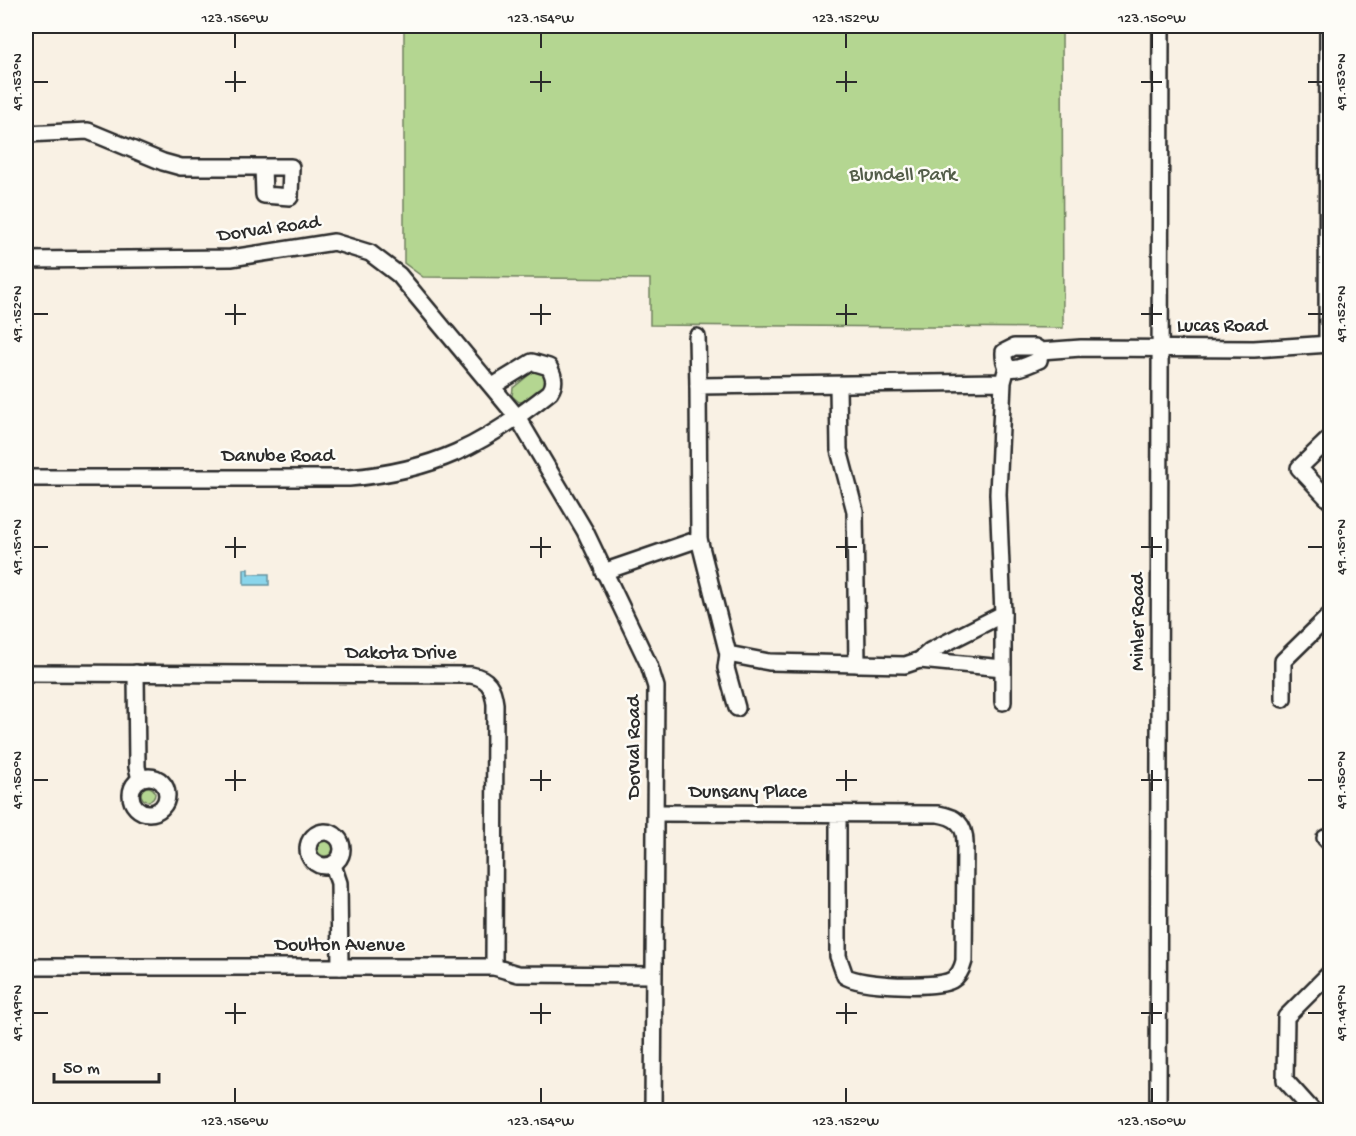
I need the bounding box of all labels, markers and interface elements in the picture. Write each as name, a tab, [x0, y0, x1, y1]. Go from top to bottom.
text: 123.156°W	[201, 10, 269, 28]
text: 123.154°W	[507, 10, 574, 28]
text: 123.152°W	[812, 10, 880, 28]
text: 123.150°W	[1117, 10, 1186, 28]
text: 49.153°N	[9, 53, 27, 111]
text: 49.153°N	[1333, 53, 1351, 111]
park label: Blundell Park	[848, 165, 959, 188]
street label: Dorval Road	[214, 211, 324, 249]
text: 49.152°N	[9, 285, 27, 343]
text: 49.152°N	[1333, 285, 1351, 343]
street label: Lucas Road	[1177, 316, 1269, 339]
street label: Danube Road	[220, 446, 336, 469]
text: 49.151°N	[9, 519, 27, 575]
text: 49.151°N	[1333, 519, 1351, 575]
street label: Minler Road	[1128, 571, 1151, 671]
street label: Dakota Drive	[343, 643, 457, 666]
street label: Dorval Road	[624, 693, 647, 801]
text: 49.150°N	[9, 751, 27, 809]
text: 49.150°N	[1333, 751, 1351, 809]
street label: Dunsany Place	[687, 782, 808, 805]
street label: Doulton Avenue	[273, 935, 406, 958]
text: 49.149°N	[9, 985, 27, 1041]
text: 49.149°N	[1333, 985, 1351, 1041]
scale bar	[54, 1046, 159, 1084]
text: 50 m	[63, 1059, 100, 1080]
text: 123.156°W	[201, 1113, 269, 1131]
text: 123.154°W	[507, 1113, 574, 1131]
text: 123.152°W	[812, 1113, 880, 1131]
text: 123.150°W	[1117, 1113, 1186, 1131]

